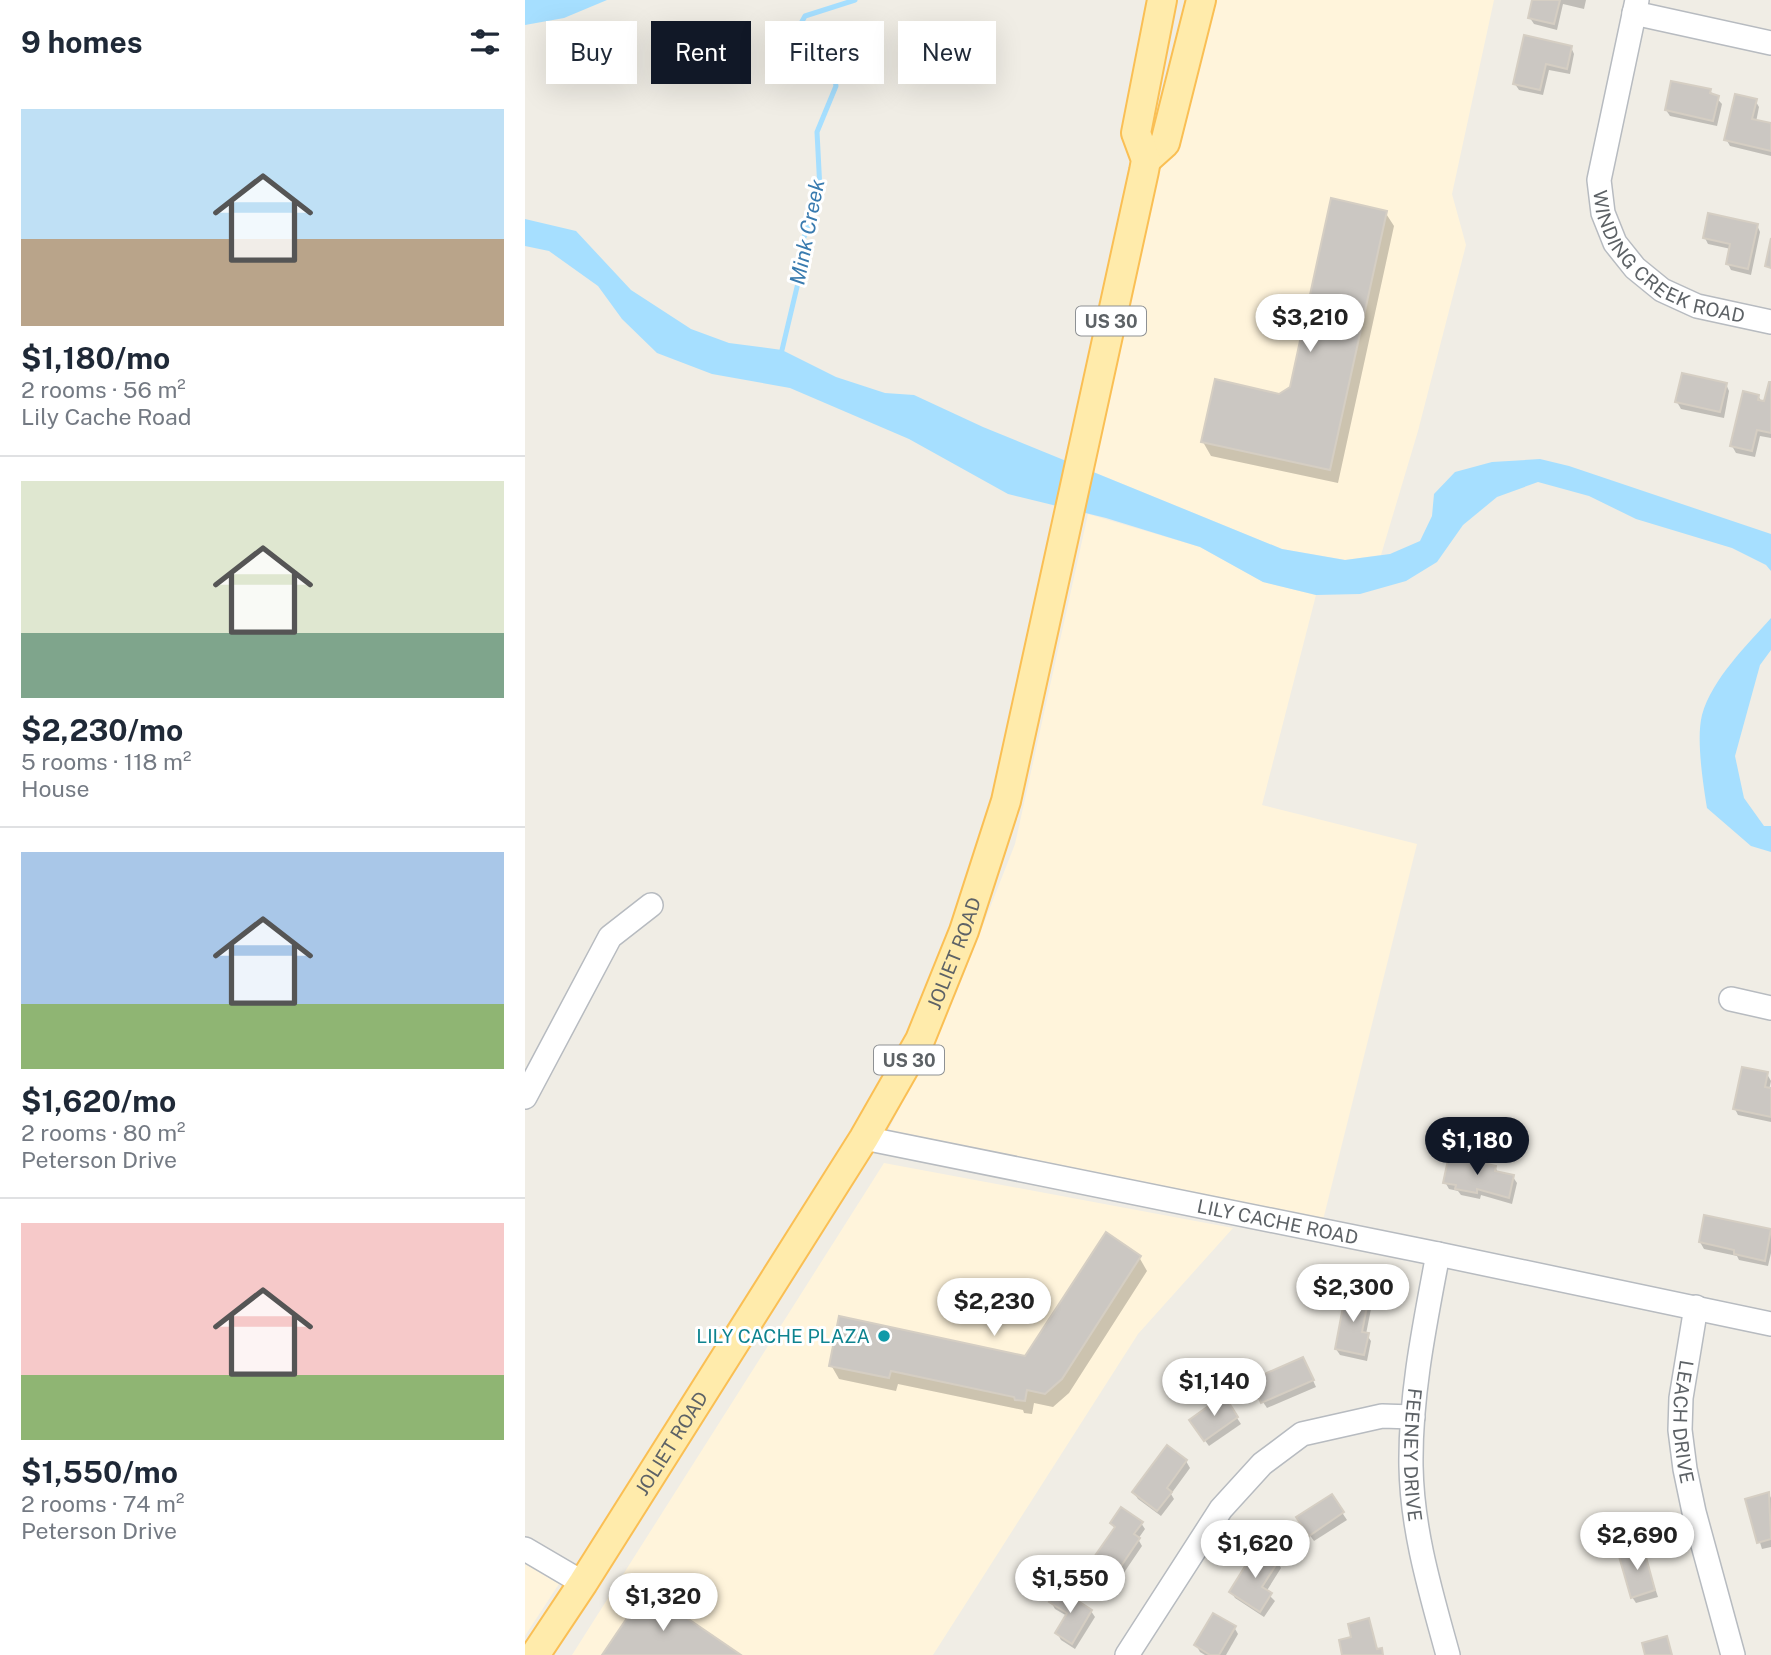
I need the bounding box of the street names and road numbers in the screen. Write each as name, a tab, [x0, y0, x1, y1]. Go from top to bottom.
street label: WINDING CREEK ROAD	[1589, 189, 1747, 327]
road number: US 30	[1076, 306, 1146, 335]
street label: JOLIET ROAD	[923, 894, 985, 1012]
road number: US 30	[874, 1045, 944, 1074]
street label: LILY CACHE ROAD	[1195, 1195, 1360, 1249]
street label: LEACH DRIVE	[1669, 1359, 1699, 1485]
street label: JOLIET ROAD	[630, 1387, 712, 1499]
street label: FEENEY DRIVE	[1400, 1387, 1427, 1523]

